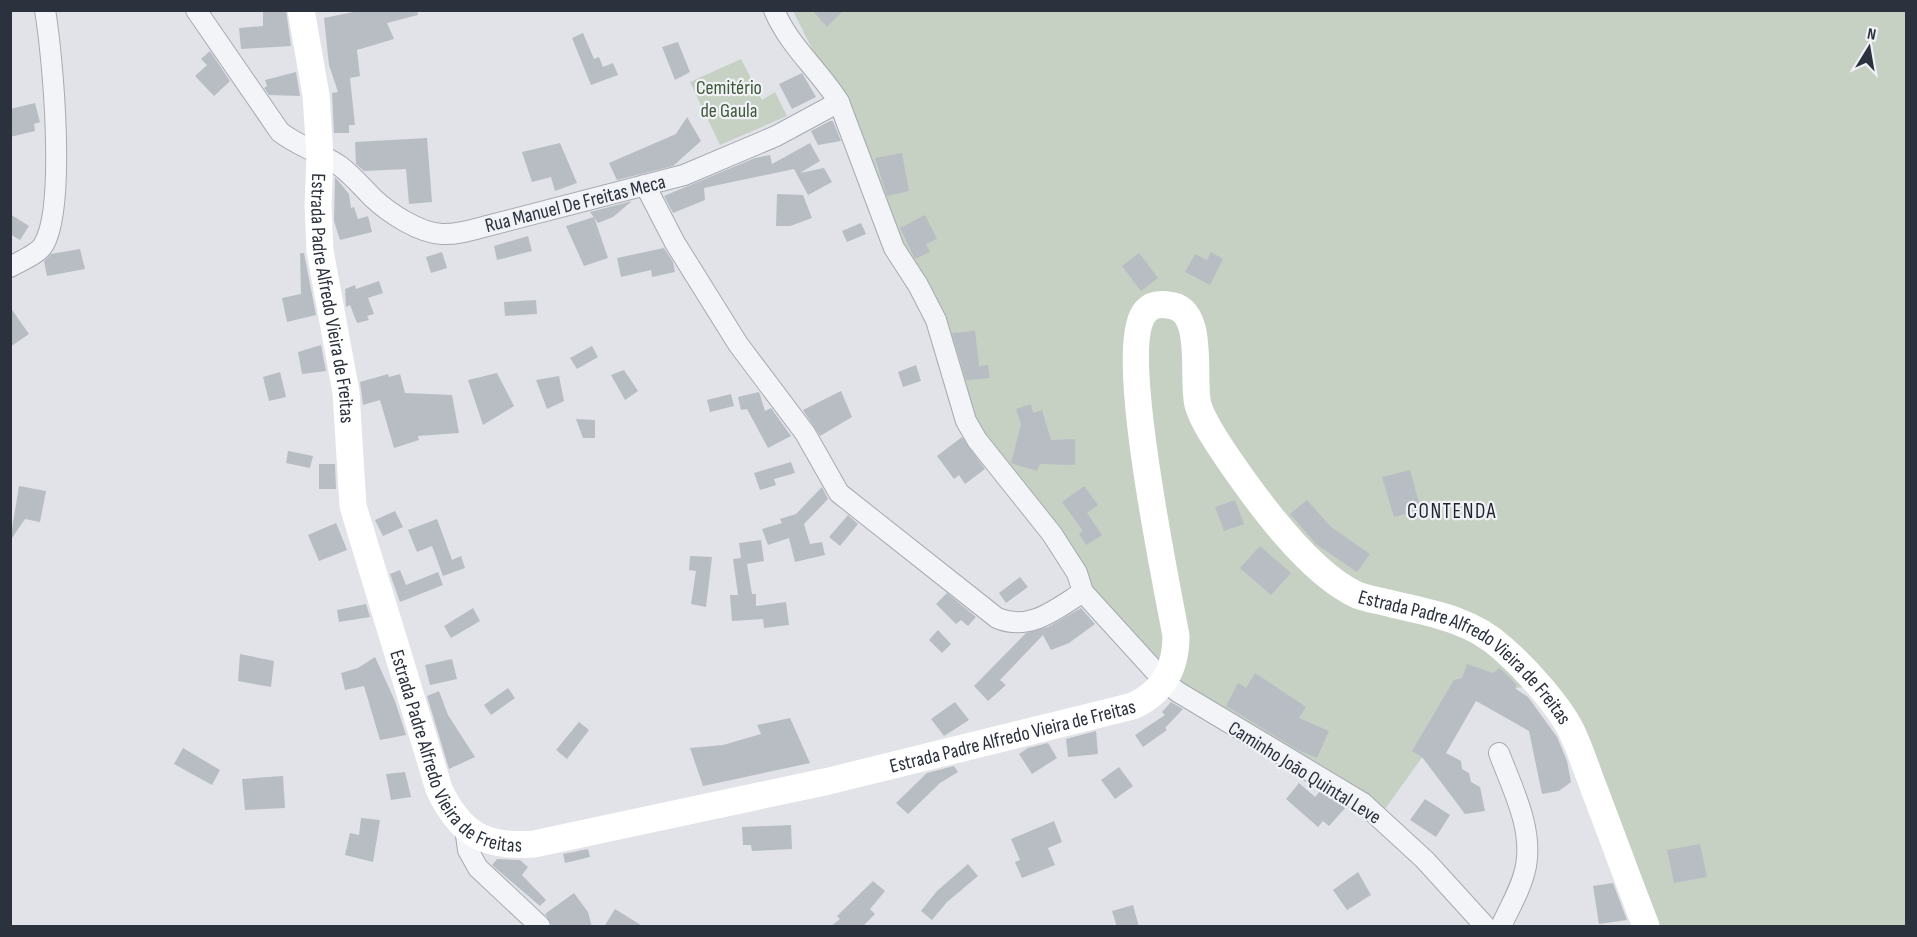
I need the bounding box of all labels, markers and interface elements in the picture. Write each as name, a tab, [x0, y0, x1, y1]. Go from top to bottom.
north arrow	[1839, 18, 1899, 78]
text: N	[1866, 25, 1878, 45]
park label: Cemitério de Gaula	[696, 76, 762, 123]
street label: Rua Manuel De Freitas Meca	[483, 170, 668, 238]
street label: Estrada Padre Alfredo Vieira de Freitas	[305, 173, 359, 424]
district label: CONTENDA	[1407, 499, 1497, 524]
street label: Estrada Padre Alfredo Vieira de Freitas	[1355, 585, 1576, 729]
street label: Estrada Padre Alfredo Vieira de Freitas	[384, 647, 522, 858]
street label: Estrada Padre Alfredo Vieira de Freitas	[887, 695, 1138, 779]
street label: Caminho João Quintal Leve	[1224, 716, 1385, 830]

